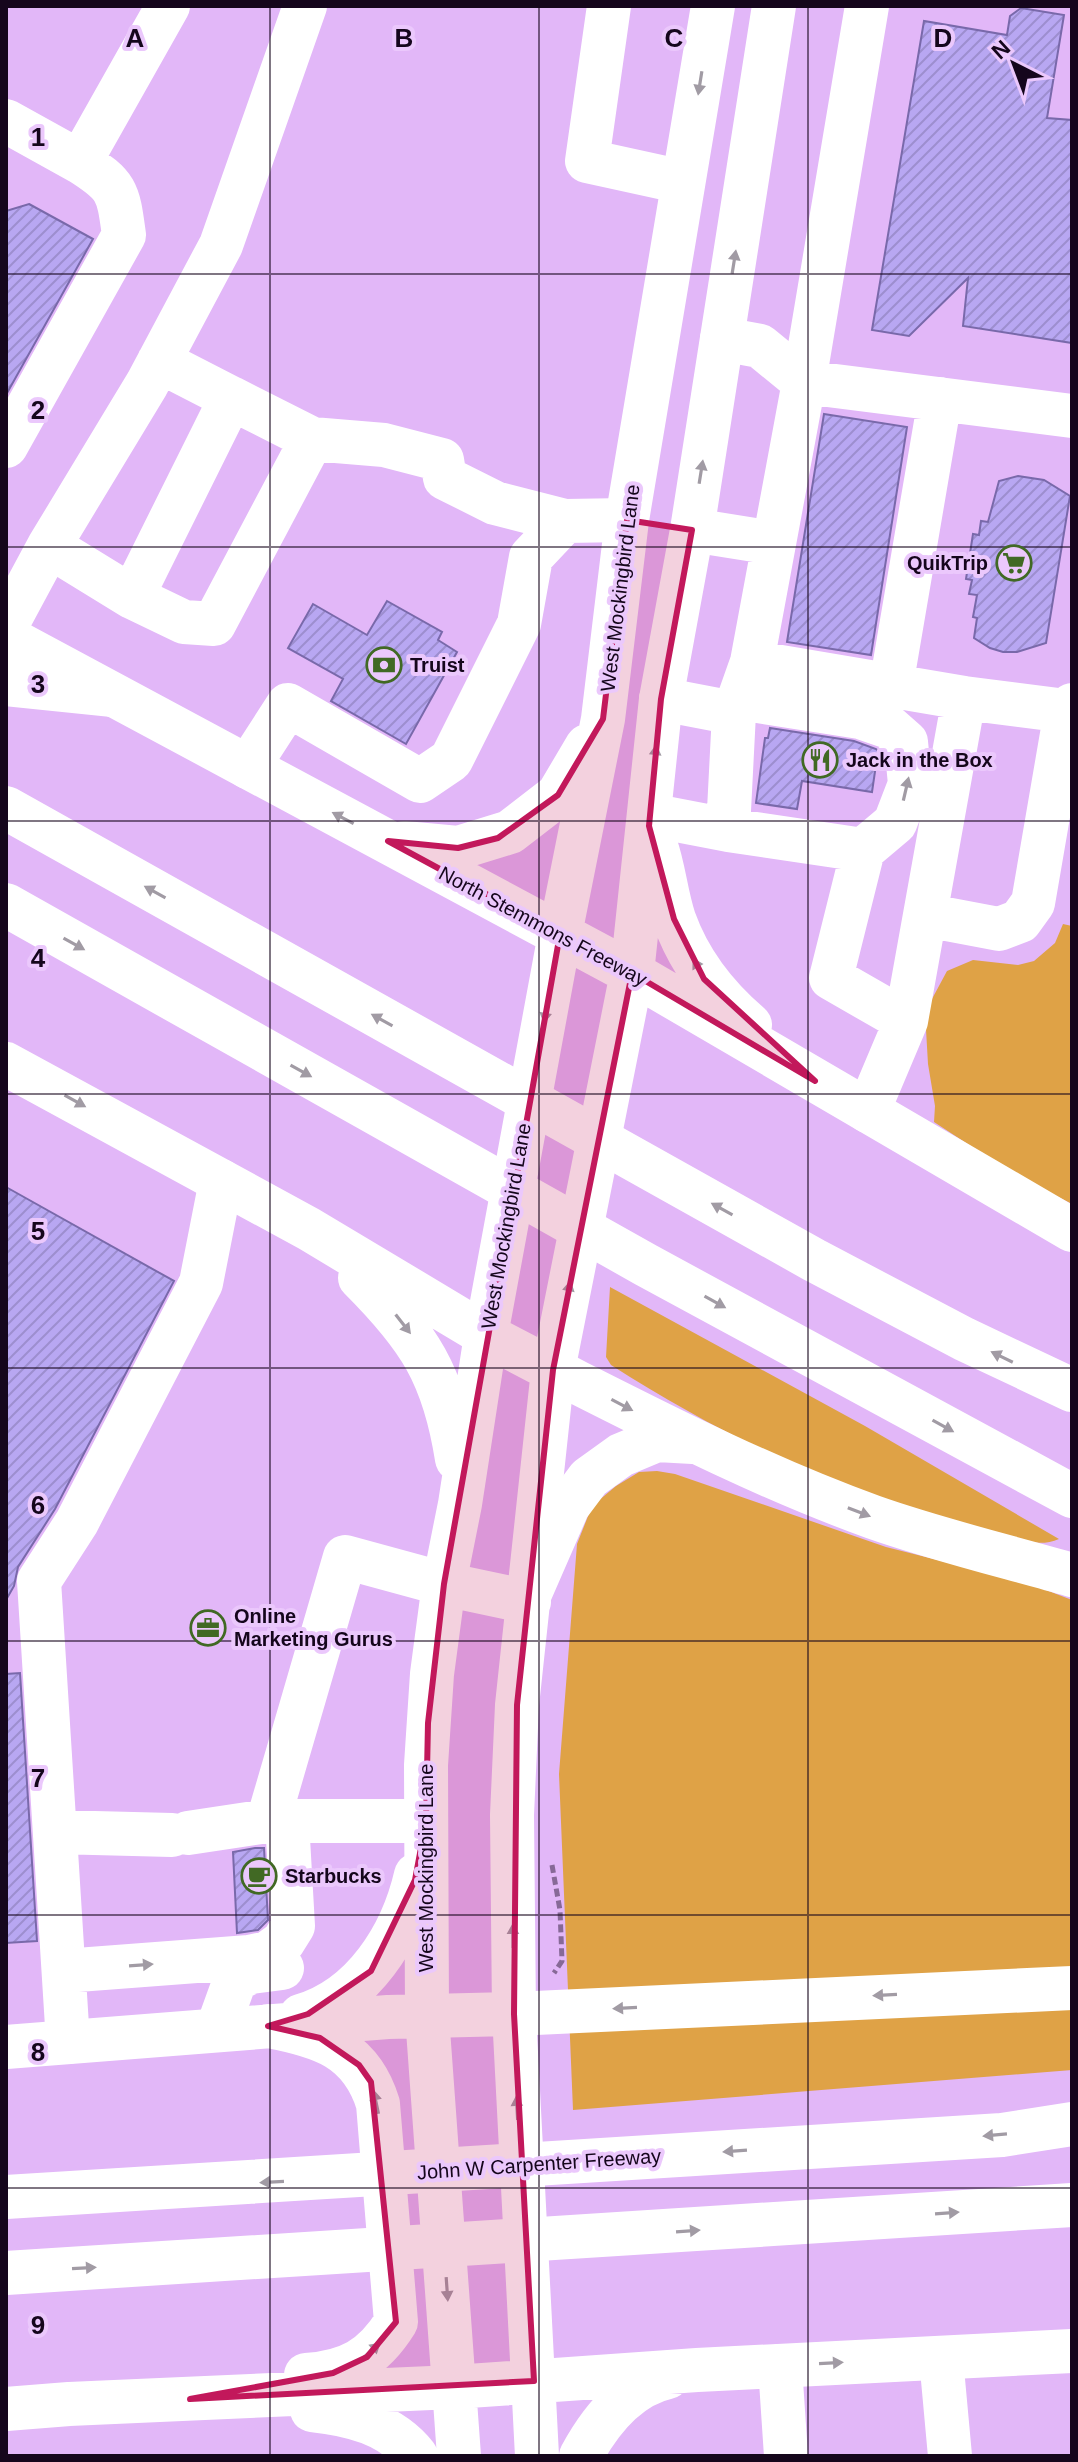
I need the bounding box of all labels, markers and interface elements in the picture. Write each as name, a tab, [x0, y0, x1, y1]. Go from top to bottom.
text: A	[126, 23, 145, 53]
text: B	[395, 23, 413, 53]
text: C	[665, 23, 684, 53]
text: D	[934, 23, 952, 53]
north arrow	[974, 24, 1054, 104]
text: N	[987, 35, 1015, 64]
one-way arrow	[693, 71, 705, 96]
text: 1	[31, 122, 45, 152]
one-way arrow	[728, 249, 741, 274]
text: 2	[31, 395, 45, 425]
one-way arrow	[695, 460, 708, 485]
street label: West Mockingbird Lane	[596, 483, 644, 693]
supermarket icon: QuikTrip	[995, 544, 1033, 582]
place label: QuikTrip	[907, 552, 988, 574]
bank icon: Truist	[365, 646, 403, 684]
place label: Truist	[410, 654, 465, 676]
text: 3	[31, 669, 45, 699]
restaurant icon: Jack in the Box	[801, 741, 839, 779]
one-way arrow	[649, 744, 662, 769]
place label: Jack in the Box	[846, 749, 993, 771]
one-way arrow	[900, 776, 913, 801]
one-way arrow	[332, 811, 354, 825]
street label: North Stemmons Freeway	[435, 862, 651, 990]
one-way arrow	[144, 885, 167, 899]
one-way arrow	[63, 936, 85, 950]
text: 4	[31, 943, 46, 973]
one-way arrow	[692, 958, 706, 980]
one-way arrow	[539, 998, 551, 1023]
one-way arrow	[371, 1013, 393, 1027]
one-way arrow	[289, 1064, 312, 1078]
one-way arrow	[63, 1095, 86, 1108]
street label: West Mockingbird Lane	[477, 1121, 535, 1331]
one-way arrow	[711, 1202, 734, 1216]
text: 5	[31, 1216, 45, 1246]
one-way arrow	[562, 1281, 575, 1306]
one-way arrow	[704, 1295, 726, 1309]
one-way arrow	[395, 1314, 411, 1334]
one-way arrow	[990, 1350, 1013, 1364]
one-way arrow	[611, 1399, 634, 1412]
one-way arrow	[932, 1420, 955, 1433]
text: 6	[31, 1490, 45, 1520]
one-way arrow	[847, 1506, 871, 1519]
place label: Online Marketing Gurus	[234, 1605, 393, 1650]
office icon: Online Marketing Gurus	[189, 1609, 227, 1647]
text: 7	[31, 1763, 45, 1793]
street label: West Mockingbird Lane	[415, 1764, 437, 1972]
cafe icon: Starbucks	[240, 1857, 278, 1895]
place label: Starbucks	[285, 1865, 382, 1887]
one-way arrow	[506, 1923, 519, 1948]
one-way arrow	[129, 1958, 154, 1971]
one-way arrow	[872, 1989, 897, 2002]
one-way arrow	[612, 2002, 637, 2015]
text: 8	[31, 2037, 45, 2067]
one-way arrow	[369, 2089, 382, 2114]
one-way arrow	[511, 2095, 524, 2120]
one-way arrow	[982, 2129, 1007, 2142]
street label: John W Carpenter Freeway	[416, 2144, 662, 2184]
one-way arrow	[722, 2145, 747, 2158]
one-way arrow	[259, 2176, 284, 2189]
one-way arrow	[935, 2206, 960, 2219]
one-way arrow	[676, 2224, 701, 2237]
one-way arrow	[72, 2261, 97, 2274]
one-way arrow	[441, 2277, 454, 2302]
text: 9	[31, 2310, 45, 2340]
one-way arrow	[360, 2343, 380, 2360]
one-way arrow	[819, 2357, 844, 2370]

